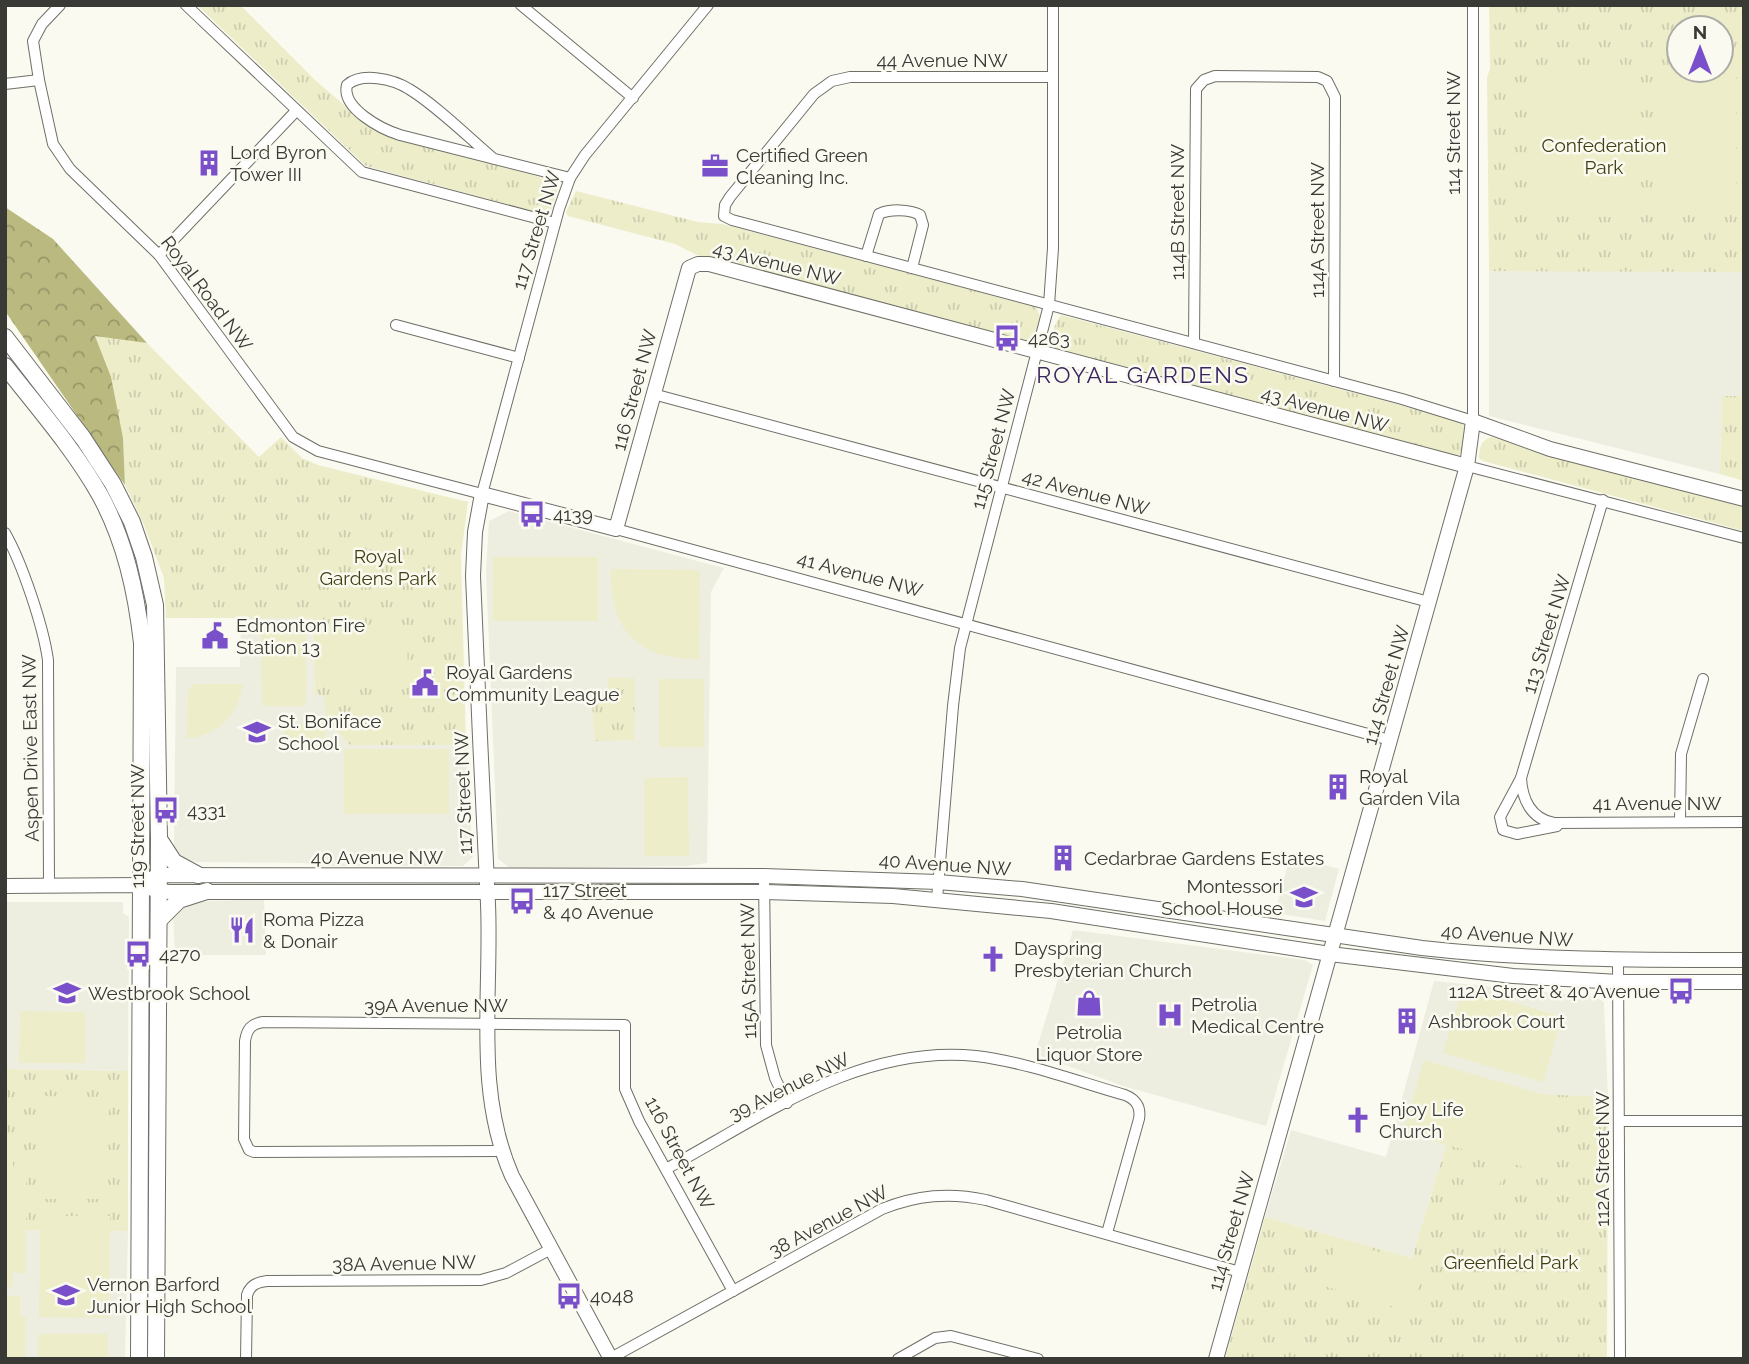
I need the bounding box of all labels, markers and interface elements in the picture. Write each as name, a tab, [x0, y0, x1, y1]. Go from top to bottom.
north arrow	[1665, 14, 1735, 84]
text: N	[1693, 21, 1707, 43]
street label: 44 Avenue NW	[876, 49, 1008, 71]
street label: 114 Street NW	[1442, 71, 1464, 195]
park label: Confederation Park	[1541, 134, 1667, 178]
place label: Lord Byron Tower III	[230, 141, 327, 185]
place label: Certified Green Cleaning Inc.	[736, 144, 868, 188]
street label: 114B Street NW	[1166, 144, 1188, 280]
building icon: Lord Byron Tower III	[194, 148, 224, 178]
office icon: Certified Green Cleaning Inc.	[700, 151, 730, 181]
street label: 114A Street NW	[1306, 162, 1328, 298]
street label: 117 Street NW	[507, 168, 565, 292]
street label: Royal Road NW	[157, 231, 257, 355]
street label: 43 Avenue NW	[711, 236, 843, 290]
bus stop icon: 4263	[992, 323, 1022, 353]
street label: 116 Street NW	[607, 327, 661, 453]
place label: 4263	[1028, 327, 1070, 349]
district label: ROYAL GARDENS	[1036, 361, 1250, 388]
street label: 43 Avenue NW	[1259, 381, 1391, 437]
street label: 115 Street NW	[966, 386, 1020, 512]
street label: 42 Avenue NW	[1020, 464, 1152, 520]
bus stop icon: 4139	[517, 499, 547, 529]
place label: 4139	[553, 503, 593, 525]
park label: Royal Gardens Park	[319, 545, 437, 589]
street label: 41 Avenue NW	[795, 547, 925, 601]
street label: 113 Street NW	[1517, 572, 1575, 696]
place label: Edmonton Fire Station 13	[236, 614, 365, 658]
public building icon: Edmonton Fire Station 13	[200, 621, 230, 651]
street label: 114 Street NW	[1358, 622, 1414, 747]
street label: Aspen Drive East NW	[17, 654, 43, 842]
place label: Royal Gardens Community League	[446, 661, 619, 705]
public building icon: Royal Gardens Community League	[410, 668, 440, 698]
place label: St. Boniface School	[278, 710, 381, 754]
school or university icon: St. Boniface School	[242, 717, 272, 747]
street label: 117 Street NW	[450, 731, 476, 855]
street label: 119 Street NW	[126, 764, 148, 888]
place label: Royal Garden Vila	[1359, 765, 1460, 809]
building icon: Royal Garden Vila	[1323, 772, 1353, 802]
street label: 41 Avenue NW	[1593, 792, 1722, 814]
bus stop icon: 4331	[151, 795, 181, 825]
place label: 4331	[187, 799, 226, 821]
building icon: Cedarbrae Gardens Estates	[1048, 843, 1078, 873]
street label: 40 Avenue NW	[311, 846, 443, 868]
place label: Cedarbrae Gardens Estates	[1084, 847, 1324, 869]
street label: 40 Avenue NW	[878, 848, 1012, 880]
place label: Montessori School House	[1161, 875, 1283, 919]
place label: 117 Street & 40 Avenue	[543, 879, 653, 923]
school or university icon: Montessori School House	[1289, 882, 1319, 912]
bus stop icon: 117 Street & 40 Avenue	[507, 886, 537, 916]
street label: 115A Street NW	[736, 903, 760, 1039]
place label: Roma Pizza & Donair	[263, 908, 364, 952]
restaurant icon: Roma Pizza & Donair	[227, 915, 257, 945]
street label: 40 Avenue NW	[1440, 919, 1574, 951]
place label: Dayspring Presbyterian Church	[1014, 937, 1192, 981]
bus stop icon: 4270	[123, 939, 153, 969]
place label: 4270	[159, 943, 201, 965]
church icon: Dayspring Presbyterian Church	[978, 944, 1008, 974]
bus stop icon: 112A Street & 40 Avenue	[1666, 976, 1696, 1006]
school or university icon: Westbrook School	[52, 978, 82, 1008]
place label: 112A Street & 40 Avenue	[1449, 980, 1660, 1002]
place label: Westbrook School	[88, 982, 251, 1004]
shop icon: Petrolia Liquor Store	[1074, 988, 1104, 1018]
place label: Petrolia Medical Centre	[1191, 993, 1324, 1037]
street label: 39A Avenue NW	[364, 994, 508, 1016]
hospital icon: Petrolia Medical Centre	[1155, 1000, 1185, 1030]
building icon: Ashbrook Court	[1392, 1006, 1422, 1036]
place label: Ashbrook Court	[1428, 1010, 1566, 1032]
place label: Petrolia Liquor Store	[1036, 1021, 1143, 1065]
street label: 39 Avenue NW	[725, 1047, 853, 1125]
street label: 112A Street NW	[1591, 1091, 1613, 1227]
street label: 116 Street NW	[641, 1093, 719, 1213]
place label: Enjoy Life Church	[1379, 1098, 1464, 1142]
church icon: Enjoy Life Church	[1343, 1105, 1373, 1135]
street label: 114 Street NW	[1203, 1168, 1259, 1293]
street label: 38 Avenue NW	[765, 1180, 891, 1262]
street label: 38A Avenue NW	[332, 1251, 476, 1275]
park label: Greenfield Park	[1444, 1251, 1578, 1273]
place label: Vernon Barford Junior High School	[87, 1273, 252, 1317]
school or university icon: Vernon Barford Junior High School	[51, 1280, 81, 1310]
bus stop icon: 4048	[554, 1281, 584, 1311]
place label: 4048	[590, 1285, 634, 1307]

